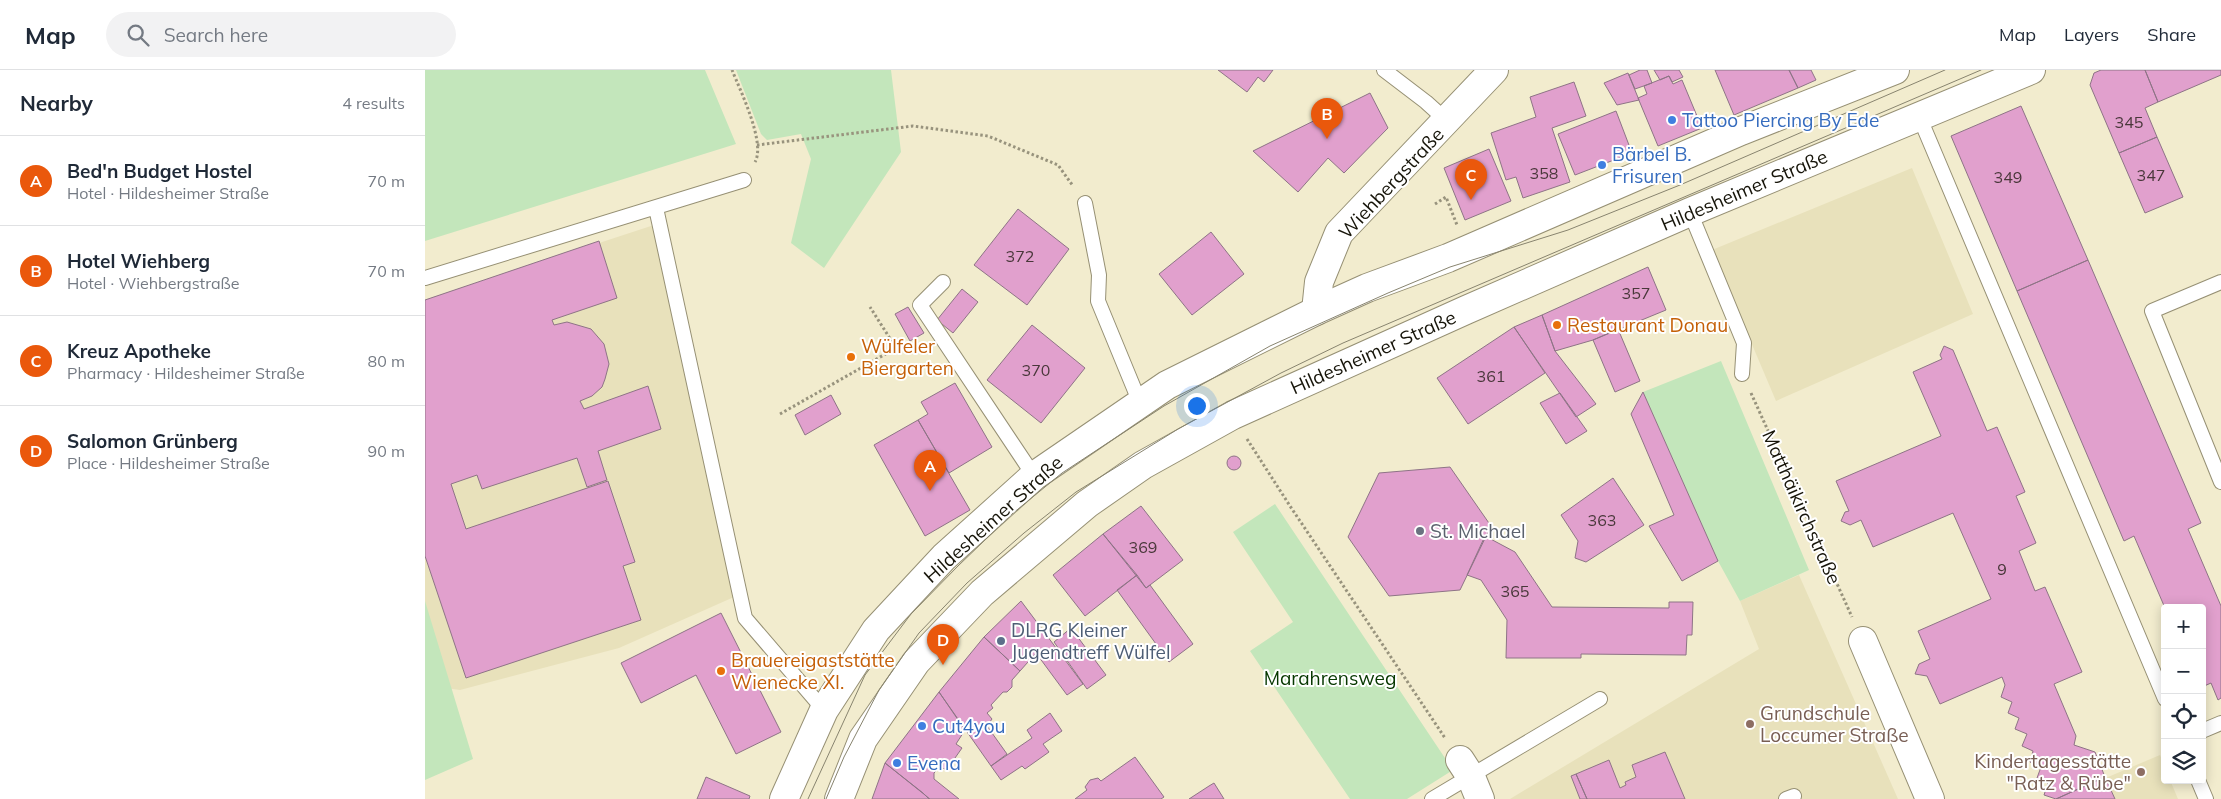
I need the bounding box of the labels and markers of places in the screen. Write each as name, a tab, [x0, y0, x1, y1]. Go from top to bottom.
pin: B	[1311, 98, 1343, 139]
place label: Tattoo Piercing By Ede	[1682, 108, 1879, 132]
marker: Tattoo Piercing By Ede	[1666, 114, 1678, 126]
place label: Bärbel B. Frisuren	[1612, 142, 1692, 188]
pin: C	[1455, 159, 1487, 200]
marker: Bärbel B. Frisuren	[1596, 159, 1608, 171]
place label: Restaurant Donau	[1567, 313, 1728, 337]
marker: Restaurant Donau	[1551, 319, 1563, 331]
place label: Wülfeler Biergarten	[861, 334, 954, 380]
marker: Wülfeler Biergarten	[845, 351, 857, 363]
pin: A	[914, 450, 946, 491]
place label: St. Michael	[1430, 519, 1526, 543]
marker: St. Michael	[1414, 525, 1426, 537]
place label: DLRG Kleiner Jugendtreff Wülfel	[1011, 618, 1170, 664]
pin: D	[927, 624, 959, 665]
marker: DLRG Kleiner Jugendtreff Wülfel	[995, 635, 1007, 647]
place label: Brauereigaststätte Wienecke XI.	[731, 648, 895, 694]
marker: Brauereigaststätte Wienecke XI.	[715, 665, 727, 677]
place label: Grundschule Loccumer Straße	[1760, 701, 1909, 747]
place label: Cut4you	[932, 714, 1006, 738]
marker: Grundschule Loccumer Straße	[1744, 718, 1756, 730]
marker: Cut4you	[916, 720, 928, 732]
place label: Kindertagesstätte "Ratz & Rübe"	[1974, 749, 2131, 795]
place label: Evena	[907, 751, 961, 775]
marker: Evena	[891, 757, 903, 769]
marker: Kindertagesstätte "Ratz & Rübe"	[2135, 766, 2147, 778]

